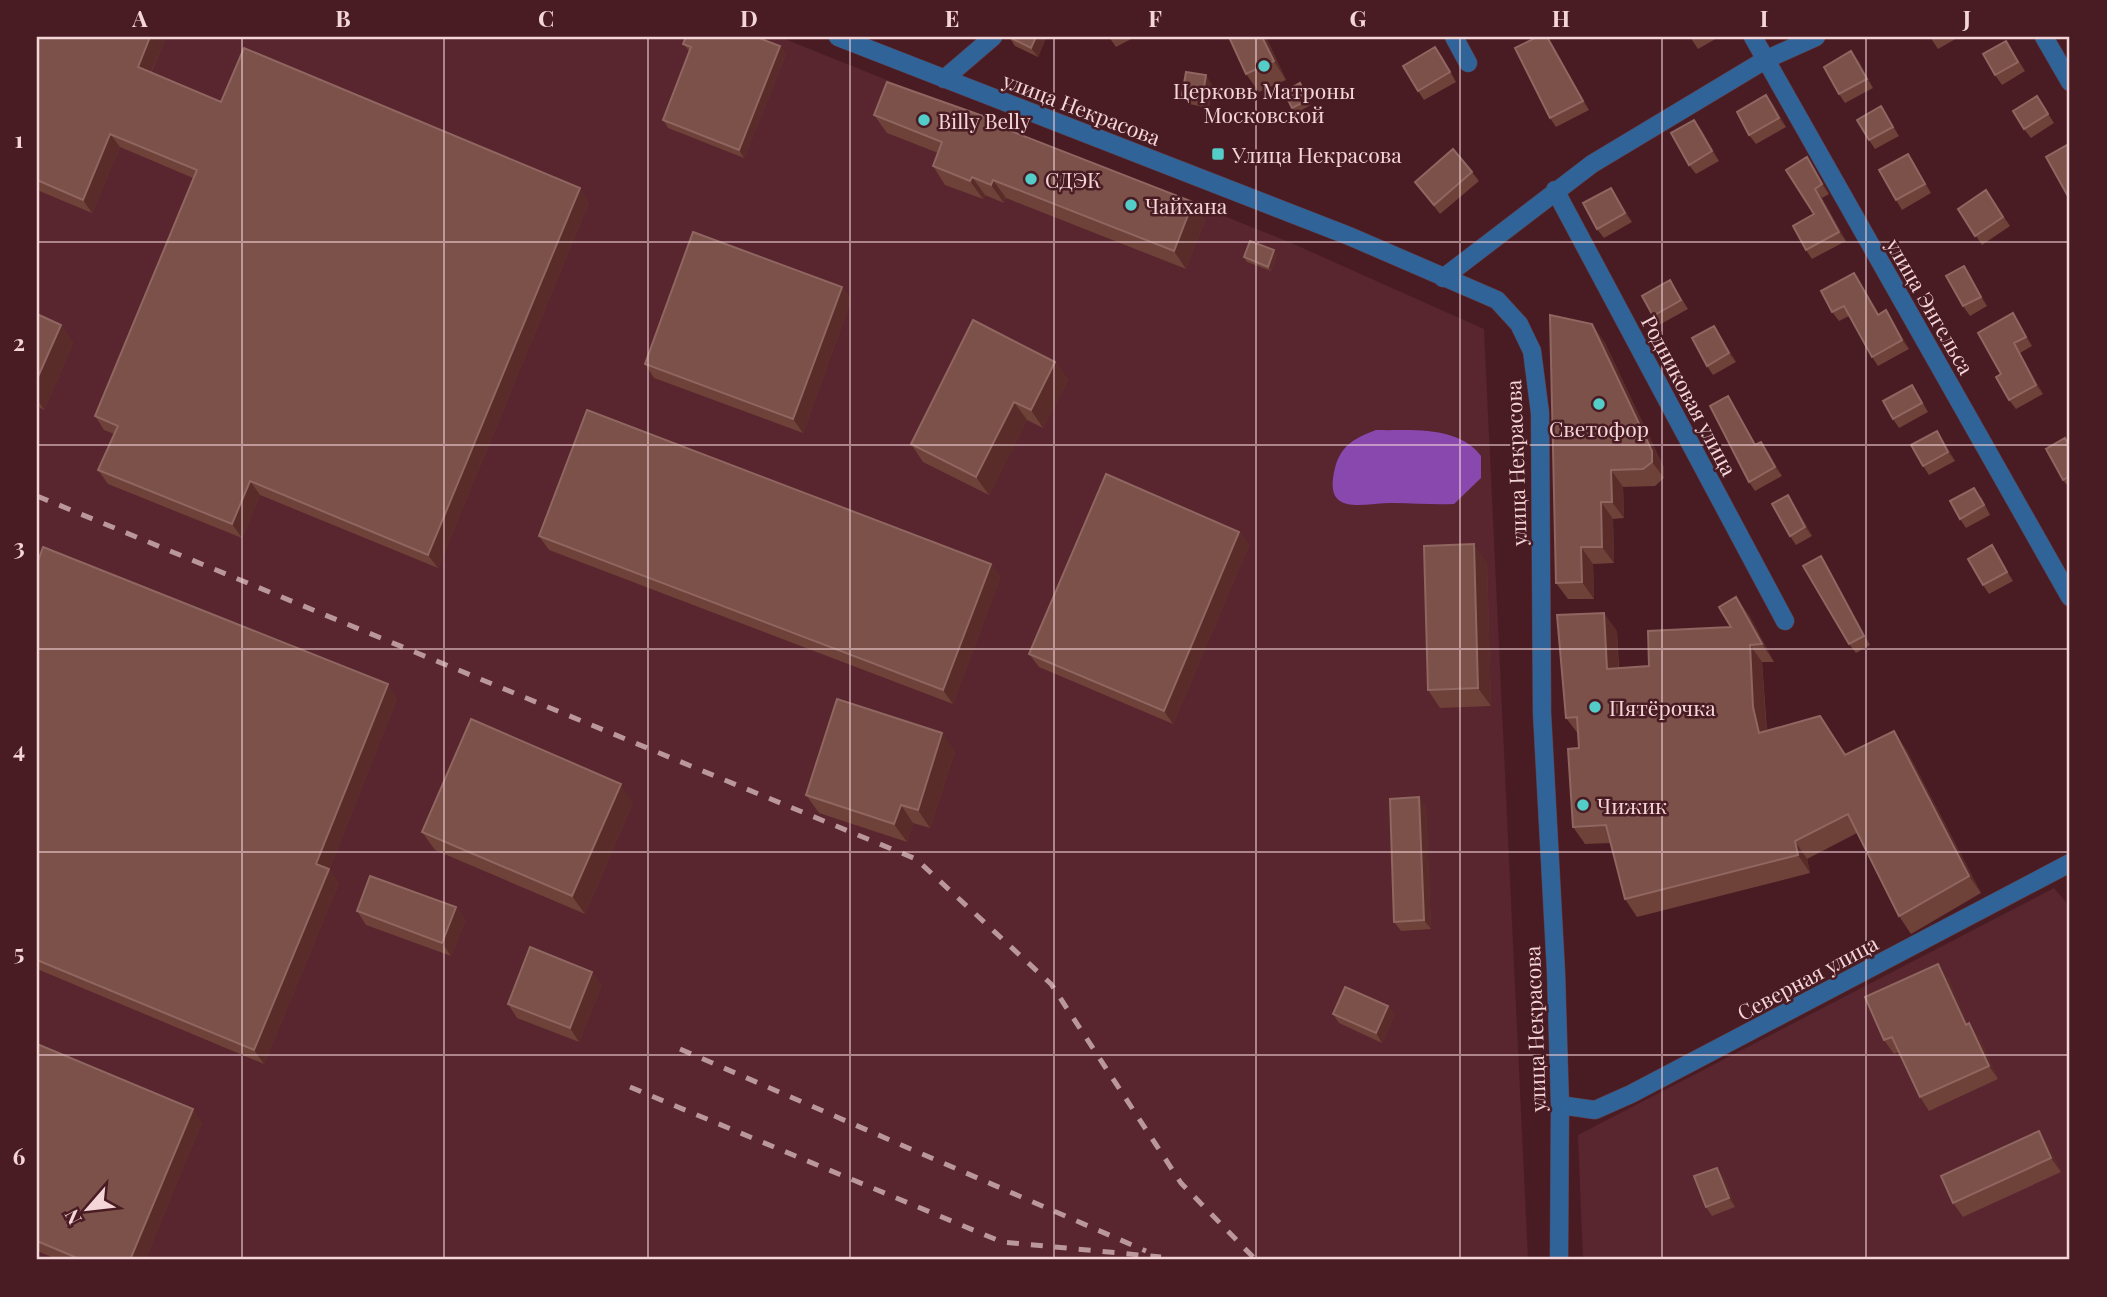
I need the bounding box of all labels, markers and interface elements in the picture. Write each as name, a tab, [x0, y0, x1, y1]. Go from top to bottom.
text: A	[131, 2, 148, 33]
text: B	[335, 2, 351, 33]
text: C	[538, 2, 554, 33]
text: D	[740, 2, 758, 33]
text: E	[945, 2, 959, 33]
text: F	[1148, 2, 1162, 33]
text: G	[1350, 2, 1367, 33]
text: H	[1552, 2, 1570, 33]
text: I	[1760, 2, 1768, 33]
text: J	[1962, 2, 1971, 33]
marker: Церковь Матроны Московской	[1256, 58, 1272, 74]
street label: улица Некрасова	[998, 65, 1165, 151]
place label: Церковь Матроны Московской	[1173, 76, 1355, 128]
place label: Billy Belly	[938, 106, 1031, 134]
marker: Billy Belly	[916, 112, 932, 128]
text: 1	[15, 123, 24, 154]
place label: Улица Некрасова	[1231, 140, 1402, 168]
marker: Улица Некрасова	[1210, 146, 1226, 162]
place label: СДЭК	[1045, 165, 1101, 193]
marker: СДЭК	[1023, 171, 1039, 187]
place label: Чайхана	[1145, 191, 1228, 219]
marker: Чайхана	[1123, 197, 1139, 213]
street label: улица Энгельса	[1880, 232, 1982, 380]
street label: Родниковая улица	[1636, 310, 1744, 480]
text: 2	[13, 326, 25, 357]
street label: улица Некрасова	[1498, 379, 1532, 548]
marker: Светофор	[1591, 396, 1607, 412]
place label: Светофор	[1549, 414, 1649, 442]
text: 3	[13, 530, 25, 561]
place label: Пятёрочка	[1609, 693, 1716, 721]
marker: Пятёрочка	[1587, 699, 1603, 715]
text: 4	[13, 733, 25, 764]
place label: Чижик	[1597, 791, 1667, 819]
marker: Чижик	[1575, 797, 1591, 813]
street label: Северная улица	[1732, 928, 1883, 1026]
text: 5	[14, 936, 24, 967]
street label: улица Некрасова	[1517, 945, 1551, 1114]
text: 6	[13, 1140, 26, 1171]
north arrow	[52, 1174, 122, 1244]
text: N	[57, 1205, 87, 1230]

